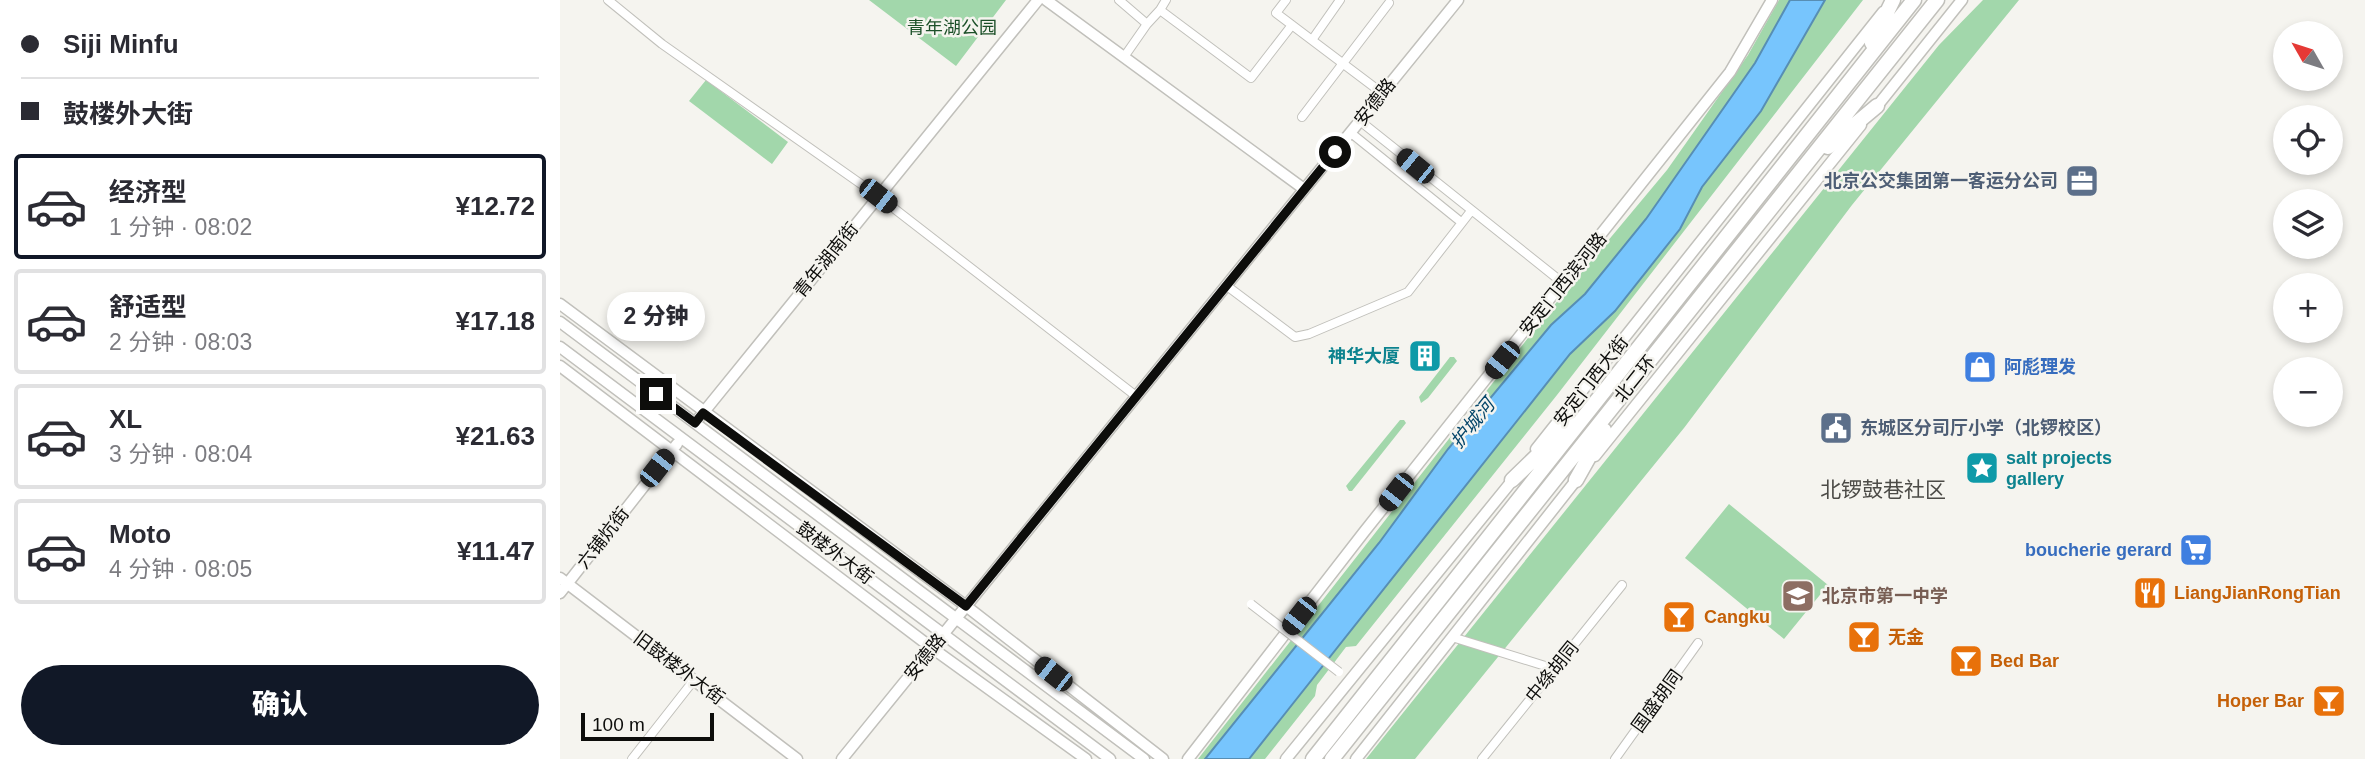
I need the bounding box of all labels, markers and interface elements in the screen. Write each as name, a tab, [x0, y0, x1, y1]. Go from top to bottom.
park label: 青年湖公园	[907, 18, 997, 38]
north arrow	[2273, 21, 2343, 91]
map controls	[2273, 21, 2343, 427]
text: Siji Minfu	[63, 29, 179, 59]
street label: 安德路	[1350, 75, 1400, 129]
text: 鼓楼外大街	[63, 99, 193, 129]
button: locate	[2273, 105, 2343, 175]
route start	[1319, 136, 1351, 168]
car	[1393, 145, 1438, 187]
office icon: 北京公交集团第一客运分公司	[2063, 162, 2101, 200]
place label: 北京公交集团第一客运分公司	[1824, 171, 2058, 191]
icon: car	[25, 175, 88, 238]
car	[855, 175, 902, 217]
text: 经济型	[109, 177, 187, 207]
button: layers	[2273, 189, 2343, 259]
text: ¥12.72	[455, 191, 535, 221]
text: 1 分钟 · 08:02	[109, 214, 252, 240]
street label: 青年湖南街	[790, 219, 862, 301]
street label: 安定门西滨河路	[1516, 229, 1610, 339]
button: +	[2273, 273, 2343, 343]
icon: car	[25, 290, 88, 353]
text: 舒适型	[109, 292, 187, 322]
callout: 2 分钟	[607, 292, 705, 342]
text: 2 分钟	[623, 303, 689, 329]
text: ¥17.18	[455, 306, 535, 336]
text: 2 分钟 · 08:03	[109, 329, 252, 355]
street label: 安定门西大街	[1550, 332, 1632, 430]
building icon: 神华大厦	[1406, 337, 1444, 375]
car	[1481, 337, 1524, 383]
place label: 神华大厦	[1328, 346, 1400, 366]
shop icon: 阿彪理发	[1961, 348, 1999, 386]
street label: 北二环	[1610, 352, 1660, 406]
place label: 阿彪理发	[2004, 357, 2076, 377]
button: −	[2273, 357, 2343, 427]
route end	[640, 378, 672, 410]
water label: 护城河	[1446, 391, 1501, 452]
text: XL	[109, 404, 142, 434]
icon: car	[25, 405, 88, 468]
public building icon: 东城区分司厅小学（北锣校区）	[1817, 409, 1855, 447]
place label: 东城区分司厅小学（北锣校区）	[1860, 418, 2112, 438]
text: ¥21.63	[455, 421, 535, 451]
text: 3 分钟 · 08:04	[109, 441, 252, 467]
car	[636, 445, 679, 491]
place label: salt projects gallery	[2006, 448, 2112, 489]
place icon: salt projects gallery	[1963, 449, 2001, 487]
car	[1375, 469, 1418, 515]
district label: 北锣鼓巷社区	[1820, 478, 1946, 501]
street label: 六铺炕街	[573, 503, 633, 573]
street label: 鼓楼外大街	[793, 518, 877, 588]
text: Moto	[109, 519, 171, 549]
icon: car	[25, 520, 88, 583]
supermarket icon: boucherie gerard	[2177, 531, 2215, 569]
text: ¥11.47	[457, 536, 535, 566]
place label: boucherie gerard	[2025, 540, 2172, 560]
text: 4 分钟 · 08:05	[109, 556, 252, 582]
restaurant icon: LiangJianRongTian	[2131, 574, 2169, 612]
school or university icon: 北京市第一中学	[1779, 577, 1817, 615]
place label: LiangJianRongTian	[2174, 583, 2341, 603]
place label: 北京市第一中学	[1822, 586, 1948, 606]
car	[1278, 593, 1321, 639]
bar icon: Cangku	[1660, 598, 1698, 636]
place label: Cangku	[1704, 607, 1770, 627]
bar icon: 无金	[1845, 618, 1883, 656]
place label: 无金	[1888, 627, 1924, 647]
street label: 旧鼓楼外大街	[630, 628, 728, 708]
street label: 安德路	[900, 630, 950, 684]
street label: 中绦胡同	[1522, 638, 1582, 706]
bar icon: Bed Bar	[1947, 642, 1985, 680]
place label: Bed Bar	[1990, 651, 2059, 671]
car	[1030, 653, 1077, 695]
button: 确认	[21, 665, 539, 745]
street label: 国盛胡同	[1628, 666, 1686, 736]
bar icon: Hoper Bar	[2310, 682, 2348, 720]
place label: Hoper Bar	[2217, 691, 2304, 711]
scale bar	[581, 710, 714, 742]
text: 100 m	[592, 714, 645, 735]

